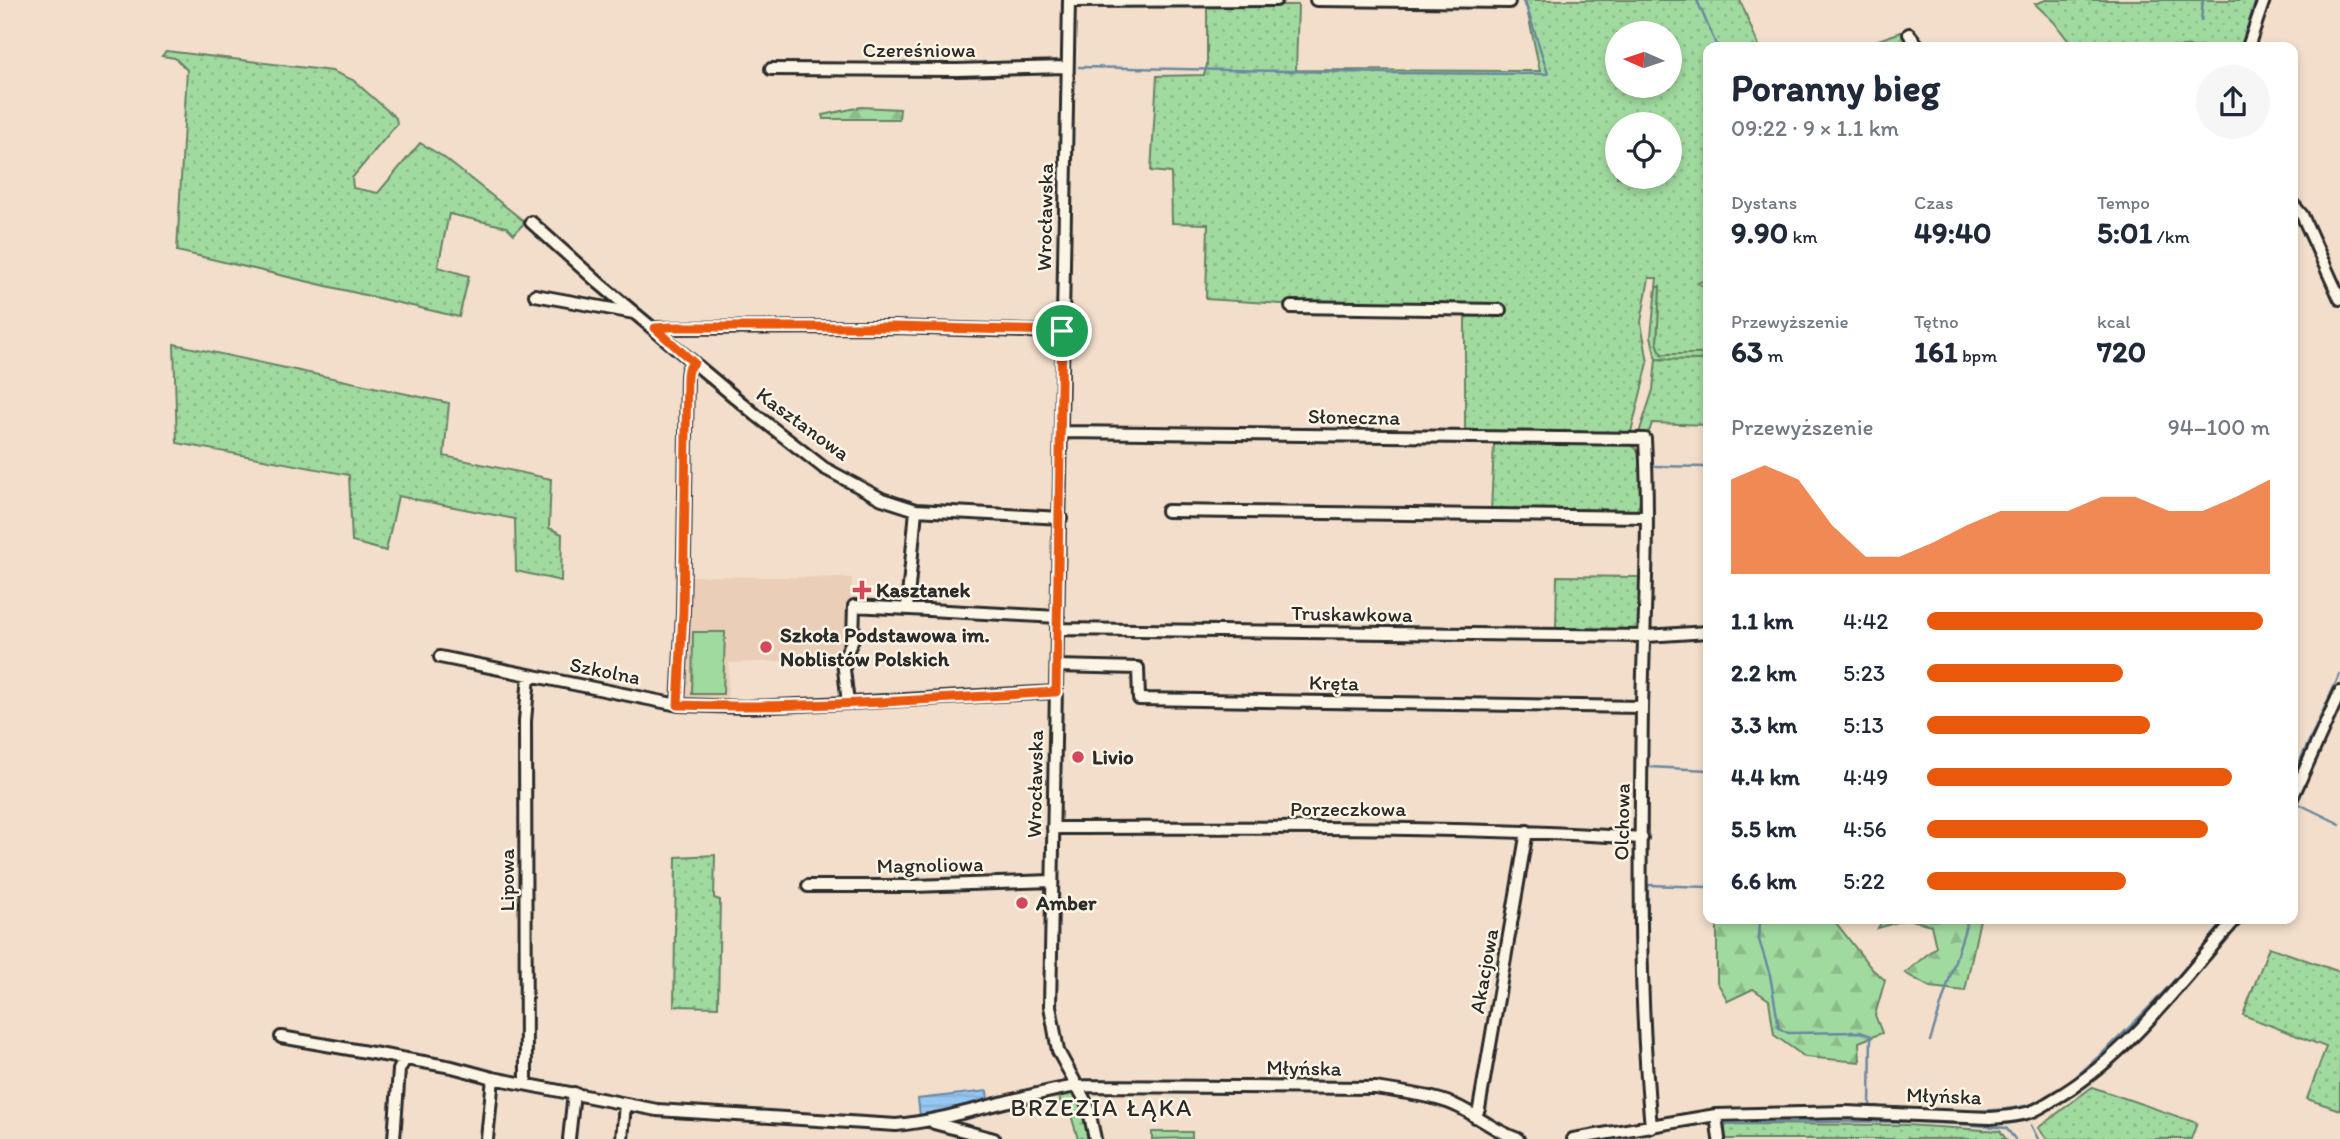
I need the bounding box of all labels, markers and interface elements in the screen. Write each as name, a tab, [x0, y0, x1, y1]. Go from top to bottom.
north arrow	[1605, 21, 1682, 98]
map controls	[1605, 21, 1682, 189]
street label: Czereśniowa	[862, 37, 976, 62]
text: Poranny bieg	[1731, 65, 1940, 111]
button: share	[2196, 65, 2270, 139]
button: locate	[1605, 112, 1682, 189]
text: 09:22 · 9 × 1.1 km	[1731, 114, 1899, 142]
street label: Wrocławska	[1031, 163, 1058, 271]
text: Dystans	[1731, 191, 1797, 214]
text: Czas	[1914, 191, 1953, 214]
text: Tempo	[2097, 191, 2150, 214]
text: 9.90	[1731, 214, 1788, 251]
text: 49:40	[1914, 214, 1992, 251]
text: 5:01	[2097, 214, 2153, 251]
text: km	[1788, 225, 1818, 248]
text: /km	[2153, 225, 2190, 248]
pin	[1032, 301, 1092, 361]
text: Przewyższenie	[1731, 310, 1849, 333]
text: Tętno	[1914, 310, 1959, 333]
text: kcal	[2097, 310, 2131, 333]
icon: arrive	[1043, 312, 1081, 350]
text: 63	[1731, 333, 1763, 370]
text: 161	[1914, 333, 1958, 370]
text: 720	[2097, 333, 2146, 370]
text: m	[1763, 344, 1784, 367]
text: bpm	[1958, 344, 1997, 367]
street label: Kasztanowa	[752, 381, 855, 466]
street label: Słoneczna	[1308, 403, 1401, 430]
text: Przewyższenie	[1731, 413, 1873, 441]
text: 94–100 m	[2168, 413, 2270, 441]
place label: Kasztanek	[876, 577, 970, 602]
marker: Kasztanek	[854, 582, 870, 598]
street label: Truskawkowa	[1291, 600, 1413, 627]
text: 1.1 km	[1731, 607, 1794, 635]
text: 4:42	[1843, 607, 1888, 635]
place label: Szkoła Podstawowa im. Noblistów Polskich	[780, 622, 990, 671]
marker: Szkoła Podstawowa im. Noblistów Polskich	[758, 639, 774, 655]
street label: Szkolna	[568, 651, 642, 690]
text: 2.2 km	[1731, 659, 1796, 687]
text: 5:23	[1843, 659, 1885, 687]
street label: Kręta	[1309, 670, 1359, 695]
text: 3.3 km	[1731, 711, 1797, 739]
text: 5:13	[1843, 711, 1884, 739]
street label: Wrocławska	[1021, 730, 1048, 838]
place label: Livio	[1092, 744, 1134, 769]
marker: Livio	[1070, 749, 1086, 765]
text: 4.4 km	[1731, 763, 1800, 791]
text: 4:49	[1843, 763, 1888, 791]
street label: Olchowa	[1608, 783, 1635, 861]
street label: Porzeczkowa	[1290, 796, 1406, 821]
text: 5.5 km	[1731, 815, 1796, 843]
text: 4:56	[1843, 815, 1887, 843]
street label: Lipowa	[494, 848, 519, 911]
street label: Magnoliowa	[876, 851, 984, 878]
text: 6.6 km	[1731, 867, 1797, 895]
text: 5:22	[1843, 867, 1885, 895]
place label: Amber	[1035, 890, 1097, 915]
marker: Amber	[1014, 895, 1030, 911]
street label: Akacjowa	[1464, 926, 1503, 1015]
street label: Młyńska	[1266, 1054, 1342, 1081]
street label: Młyńska	[1906, 1082, 1982, 1109]
district label: BRZEZIA ŁĄKA	[1011, 1093, 1193, 1122]

